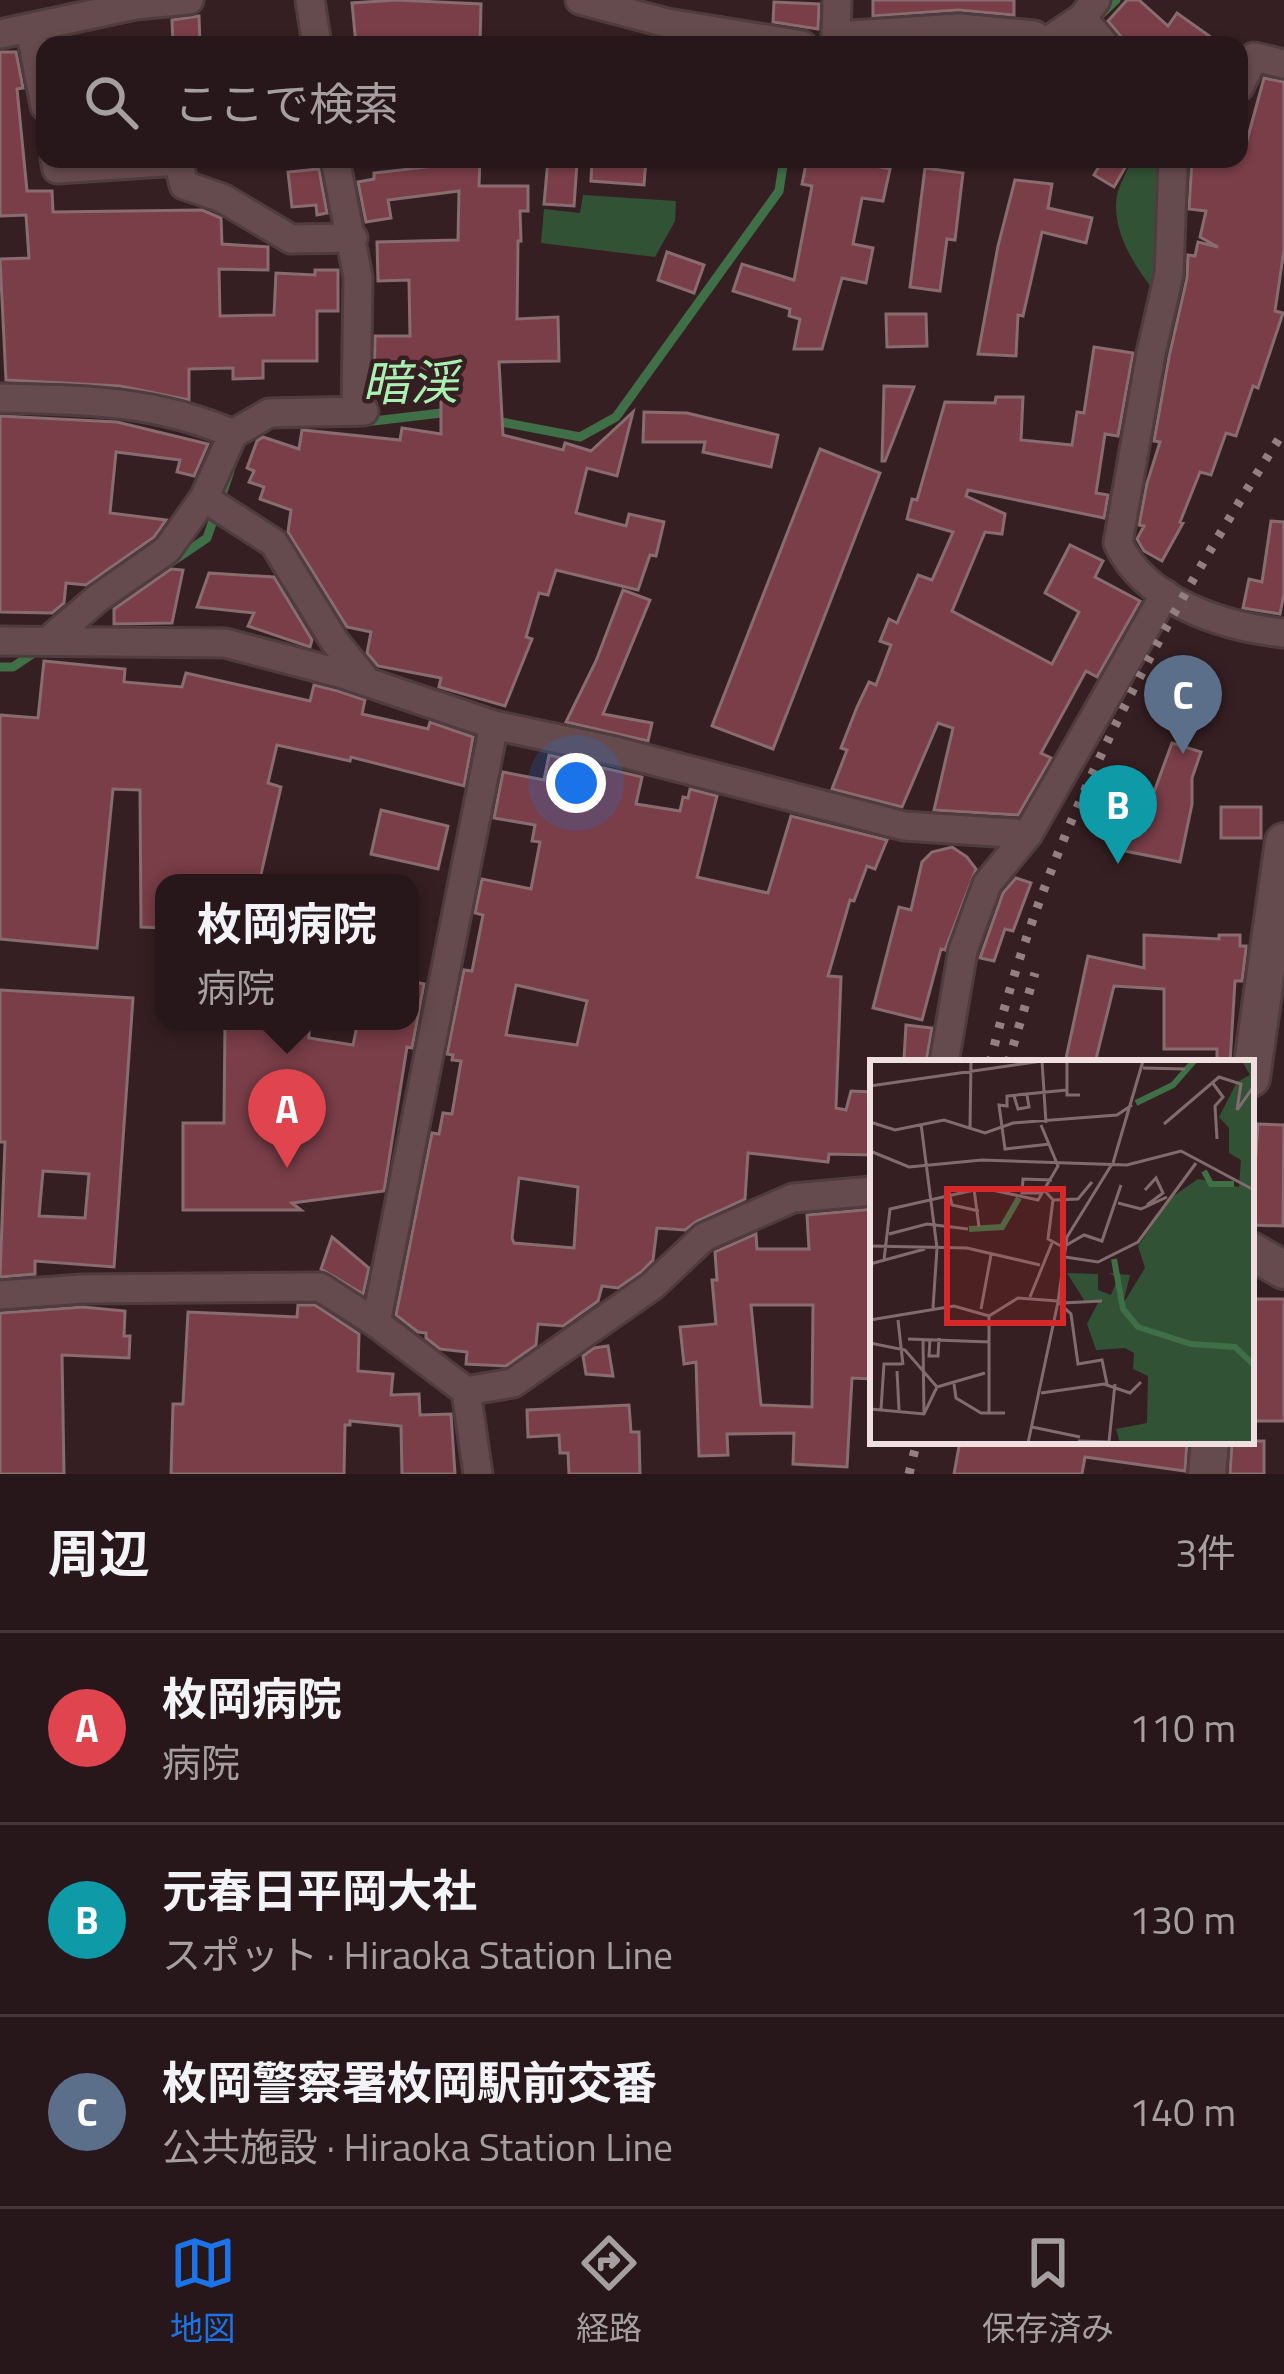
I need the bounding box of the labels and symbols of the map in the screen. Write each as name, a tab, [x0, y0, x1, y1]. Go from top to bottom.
water label: 暗渓	[361, 345, 465, 420]
pin: C	[1144, 655, 1222, 754]
your location	[546, 753, 606, 813]
pin: B	[1079, 765, 1157, 864]
inset map	[870, 1060, 1254, 1444]
pin: A	[248, 1069, 326, 1168]

